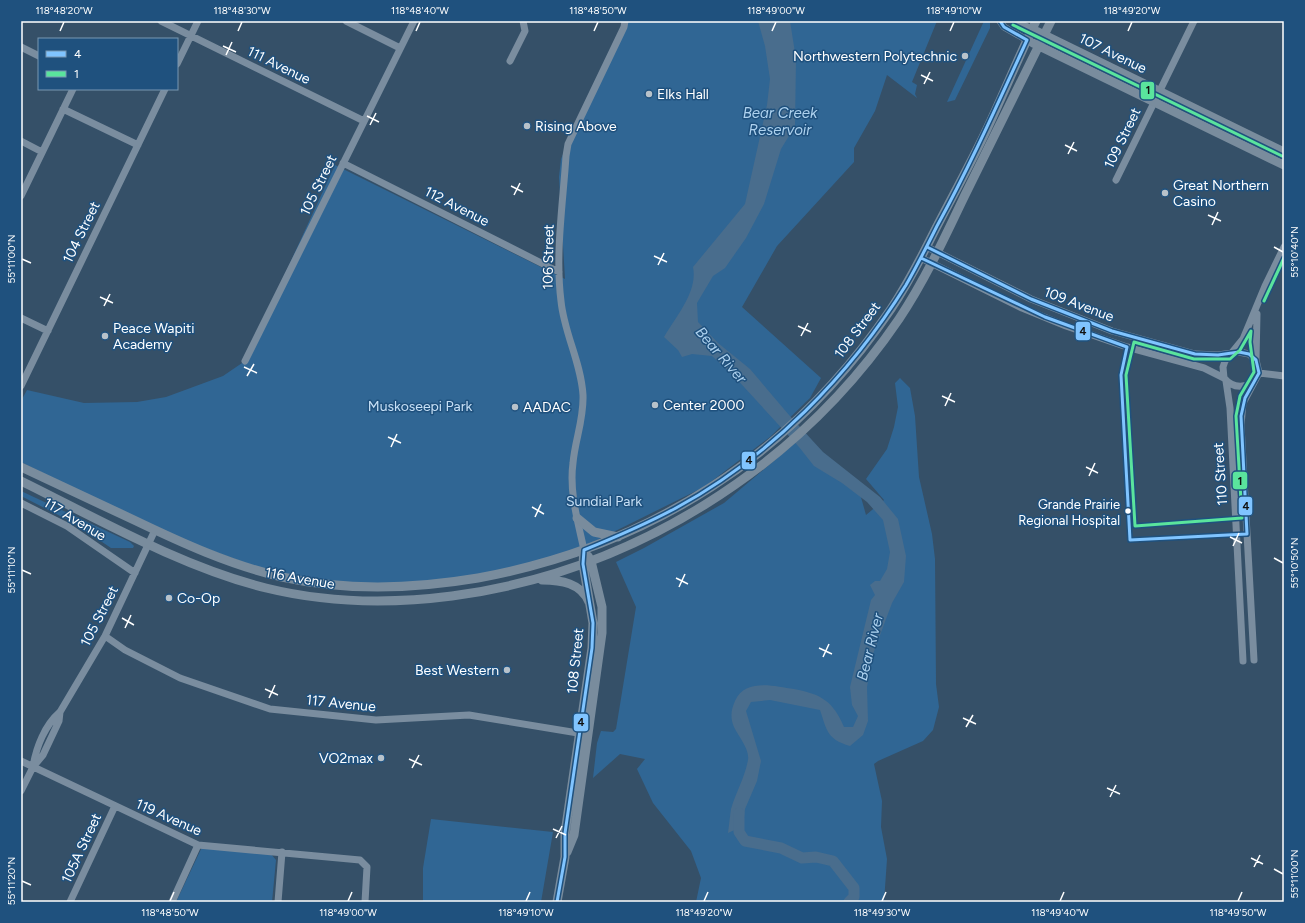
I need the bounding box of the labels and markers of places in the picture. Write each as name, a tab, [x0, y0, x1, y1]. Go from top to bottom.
place label: Northwestern Polytechnic	[793, 48, 957, 65]
marker: Northwestern Polytechnic	[960, 51, 970, 61]
place label: Elks Hall	[657, 86, 709, 103]
marker: Elks Hall	[644, 89, 654, 99]
place label: Rising Above	[535, 118, 617, 135]
marker: Rising Above	[522, 121, 532, 131]
place label: Great Northern Casino	[1173, 177, 1269, 210]
marker: Great Northern Casino	[1160, 188, 1170, 198]
place label: Peace Wapiti Academy	[113, 320, 195, 353]
marker: Peace Wapiti Academy	[100, 331, 110, 341]
place label: Center 2000	[663, 397, 744, 414]
place label: AADAC	[523, 399, 571, 416]
marker: Center 2000	[650, 400, 660, 410]
marker: AADAC	[510, 402, 520, 412]
place label: Grande Prairie Regional Hospital	[1018, 497, 1120, 528]
marker: Grande Prairie Regional Hospital	[1123, 506, 1133, 516]
place label: Co-Op	[177, 590, 220, 607]
marker: Co-Op	[164, 593, 174, 603]
place label: Best Western	[415, 662, 499, 679]
marker: Best Western	[502, 665, 512, 675]
place label: VO2max	[319, 750, 373, 767]
marker: VO2max	[376, 753, 386, 763]

